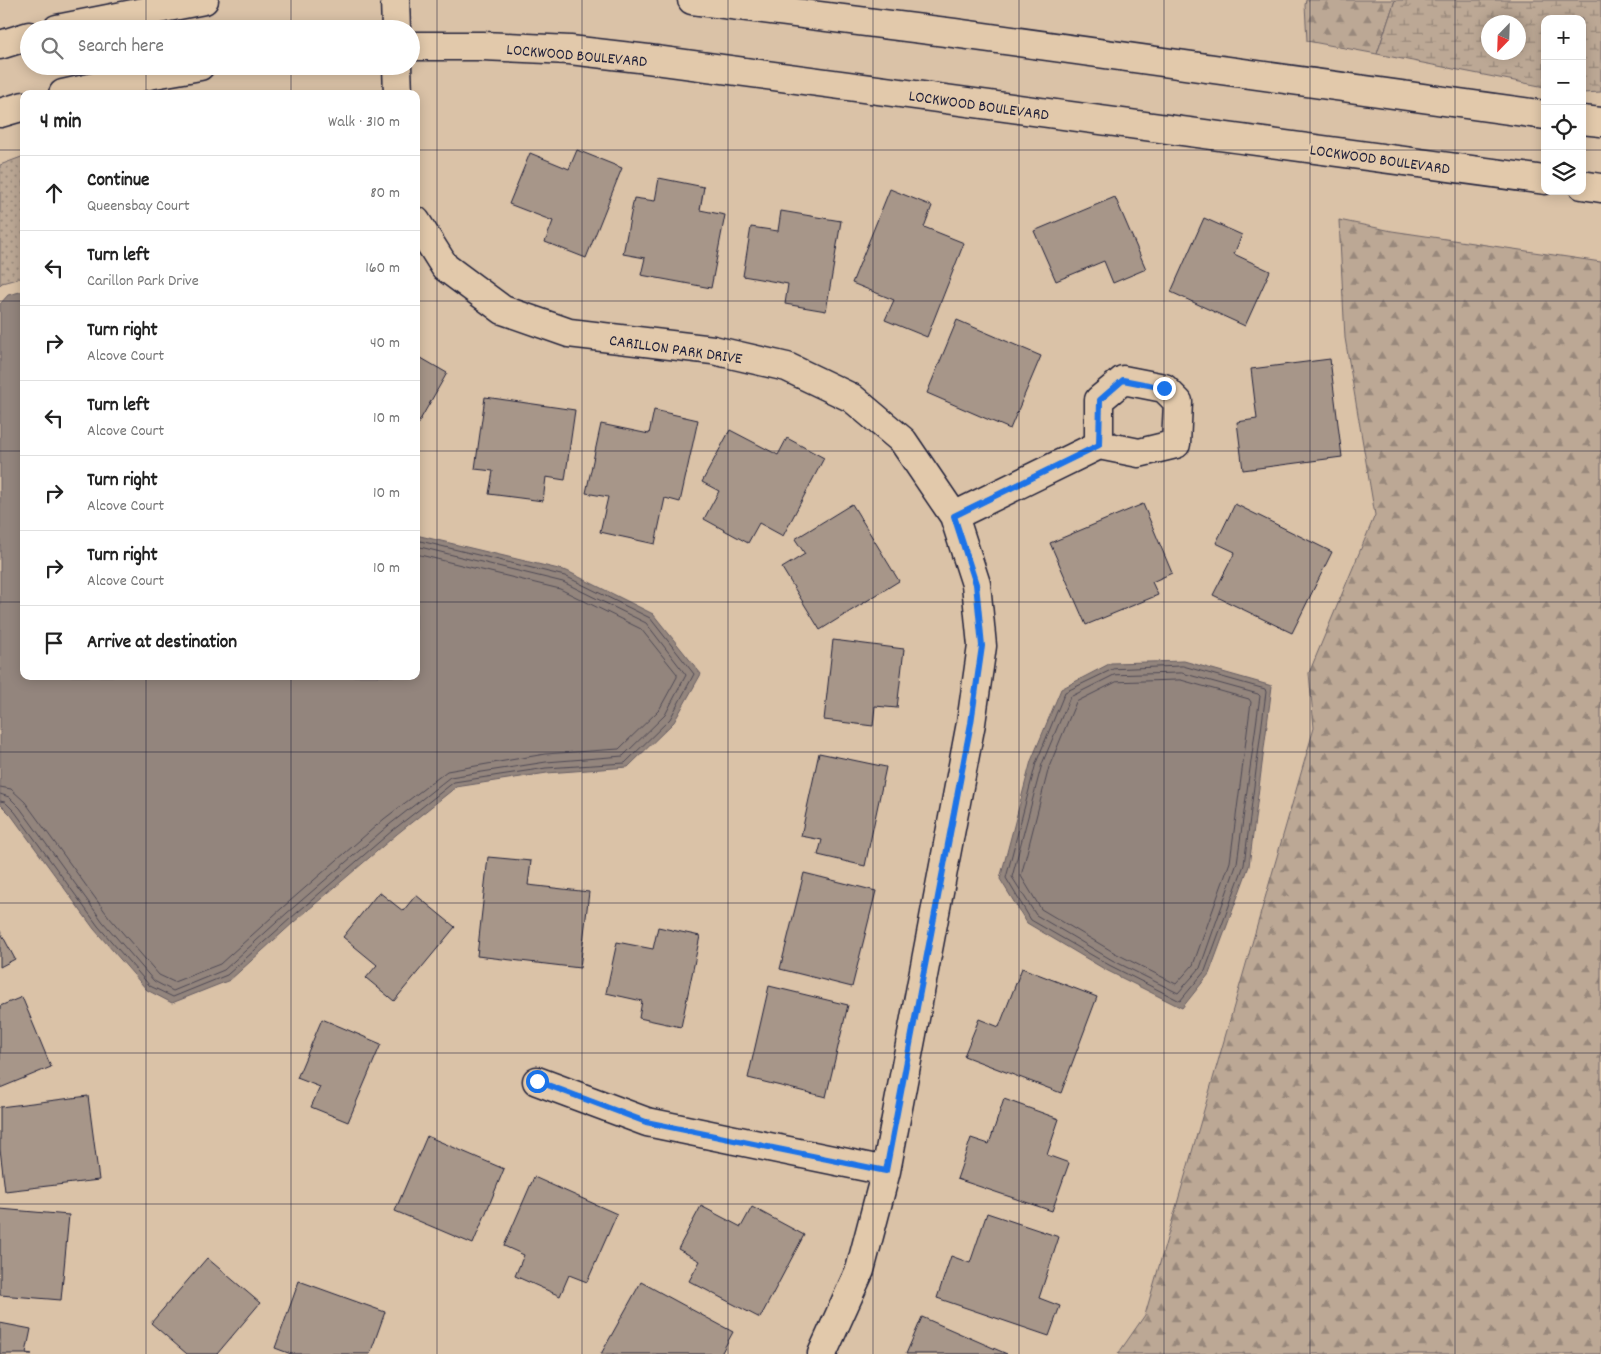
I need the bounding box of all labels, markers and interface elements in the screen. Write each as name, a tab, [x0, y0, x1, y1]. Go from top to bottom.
north arrow	[1481, 15, 1526, 60]
map controls	[1541, 15, 1586, 195]
button: +	[1541, 15, 1586, 60]
search box	[20, 20, 420, 75]
icon: search	[38, 34, 66, 62]
text: Search here	[78, 34, 164, 61]
street label: LOCKWOOD BOULEVARD	[505, 39, 648, 74]
button: −	[1541, 60, 1586, 105]
street label: LOCKWOOD BOULEVARD	[907, 85, 1050, 128]
button: locate	[1541, 105, 1586, 150]
text: 4 min	[40, 108, 82, 138]
text: Walk · 310 m	[328, 111, 400, 134]
street label: LOCKWOOD BOULEVARD	[1308, 139, 1451, 182]
button: layers	[1541, 150, 1586, 195]
text: Continue	[87, 168, 149, 195]
icon: ahead	[40, 179, 68, 207]
text: 80 m	[370, 182, 400, 205]
text: Queensbay Court	[87, 195, 190, 218]
text: Turn left	[87, 243, 150, 270]
icon: left	[40, 254, 68, 282]
text: 160 m	[365, 257, 400, 280]
text: Carillon Park Drive	[87, 270, 199, 293]
text: Turn right	[87, 318, 158, 345]
icon: right	[40, 329, 68, 357]
street label: CARILLON PARK DRIVE	[608, 330, 744, 371]
text: 40 m	[370, 332, 400, 355]
text: Alcove Court	[87, 345, 164, 368]
route end	[1153, 377, 1176, 400]
text: Turn left	[87, 393, 150, 420]
icon: left	[40, 404, 68, 432]
text: 10 m	[373, 407, 400, 430]
text: Alcove Court	[87, 420, 164, 443]
text: Turn right	[87, 468, 158, 495]
icon: right	[40, 479, 68, 507]
text: 10 m	[373, 482, 400, 505]
text: Alcove Court	[87, 495, 164, 518]
text: Turn right	[87, 543, 158, 570]
icon: right	[40, 554, 68, 582]
text: 10 m	[373, 557, 400, 580]
text: Alcove Court	[87, 570, 164, 593]
icon: arrive	[40, 629, 68, 657]
text: Arrive at destination	[87, 630, 237, 657]
route start	[526, 1070, 549, 1093]

